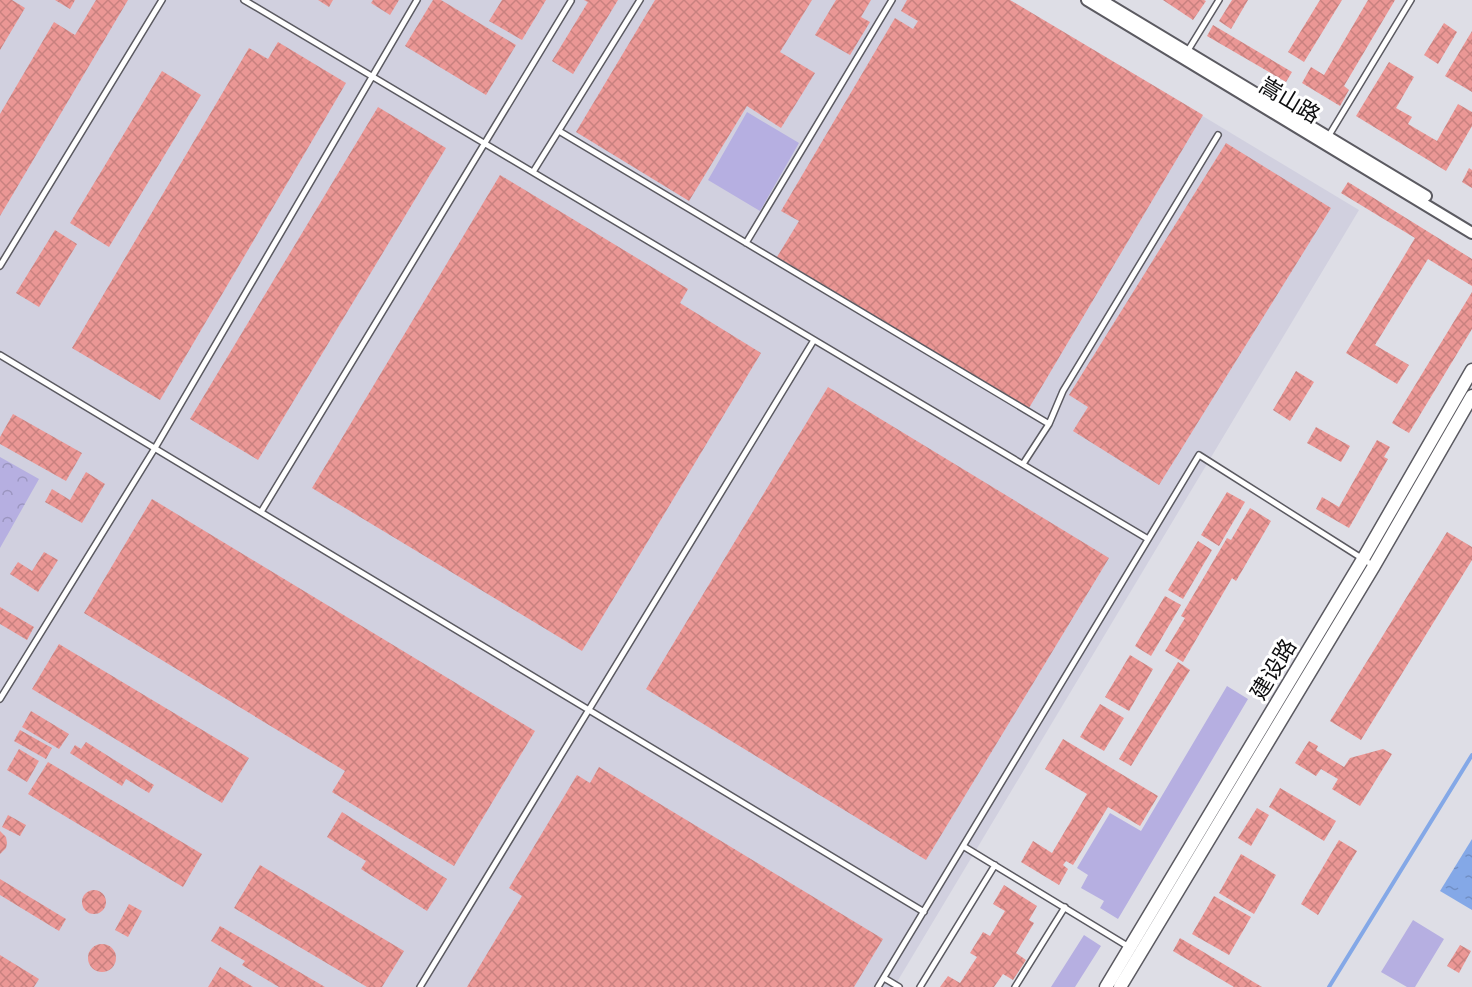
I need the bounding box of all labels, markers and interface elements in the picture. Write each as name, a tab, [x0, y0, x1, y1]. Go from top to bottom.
street label: 嵩山路	[1253, 68, 1327, 132]
street label: 建设路	[1241, 632, 1305, 706]

